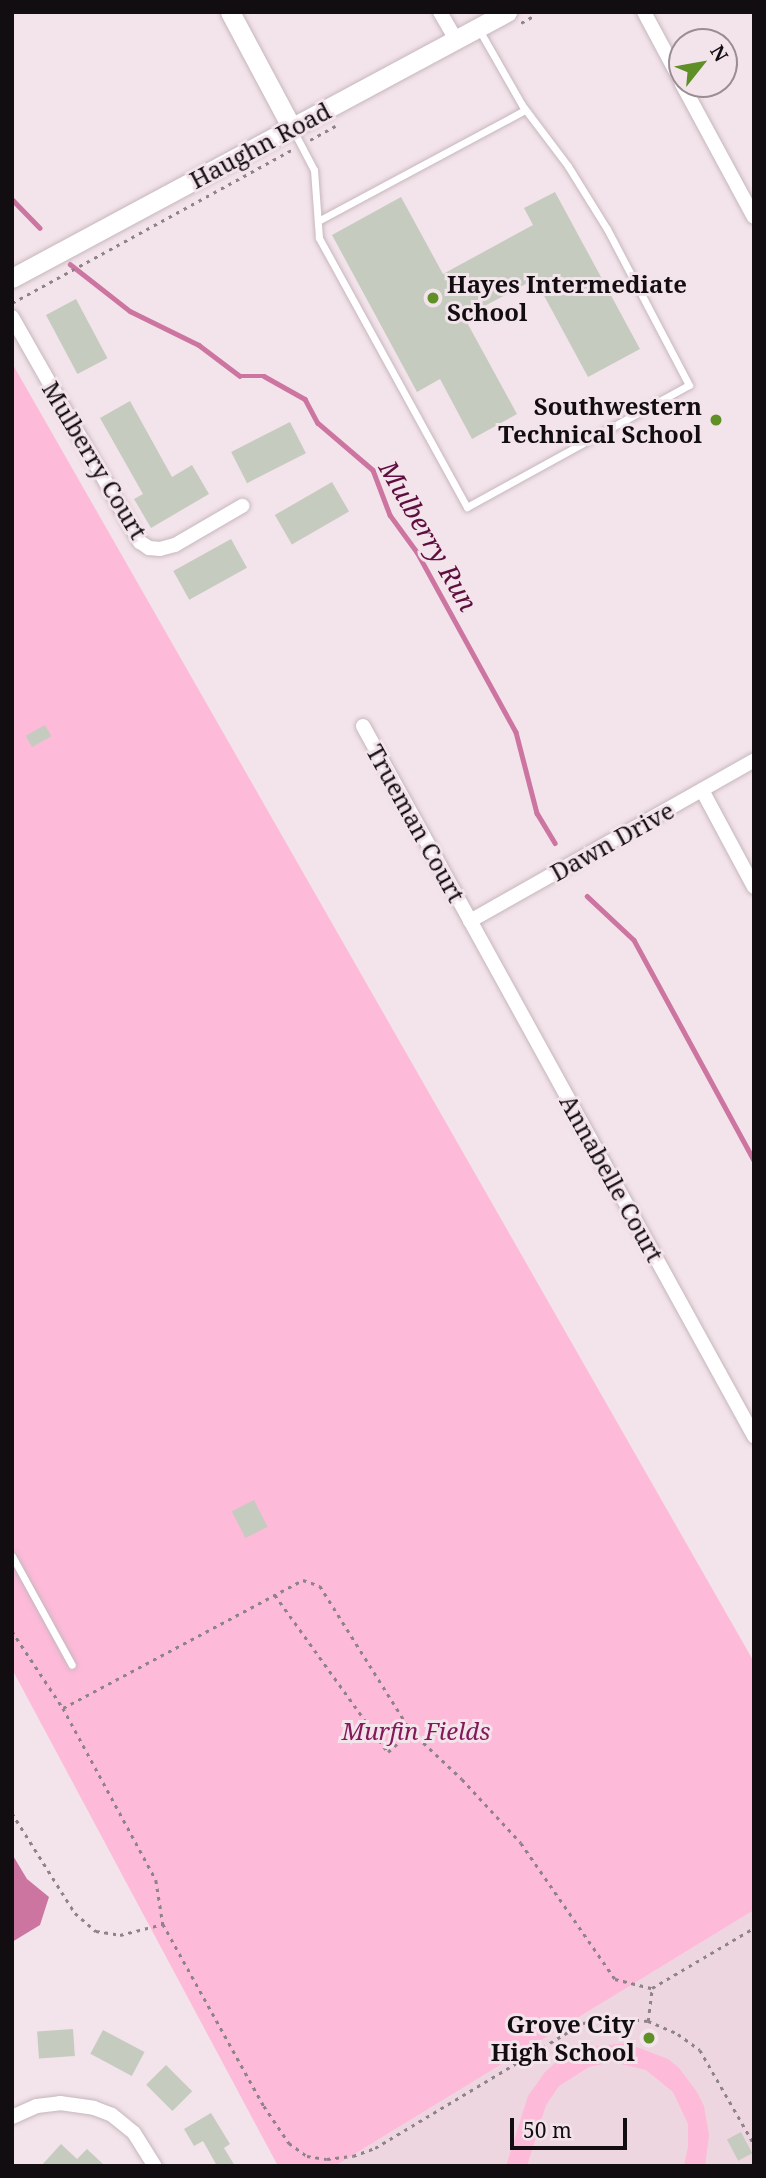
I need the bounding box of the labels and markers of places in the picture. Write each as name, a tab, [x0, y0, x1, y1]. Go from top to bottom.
place label: Hayes Intermediate School	[447, 270, 687, 326]
marker: Hayes Intermediate School	[425, 290, 441, 306]
place label: Southwestern Technical School	[498, 392, 702, 448]
marker: Southwestern Technical School	[708, 412, 724, 428]
place label: Grove City High School	[491, 2010, 635, 2066]
marker: Grove City High School	[641, 2030, 657, 2046]

